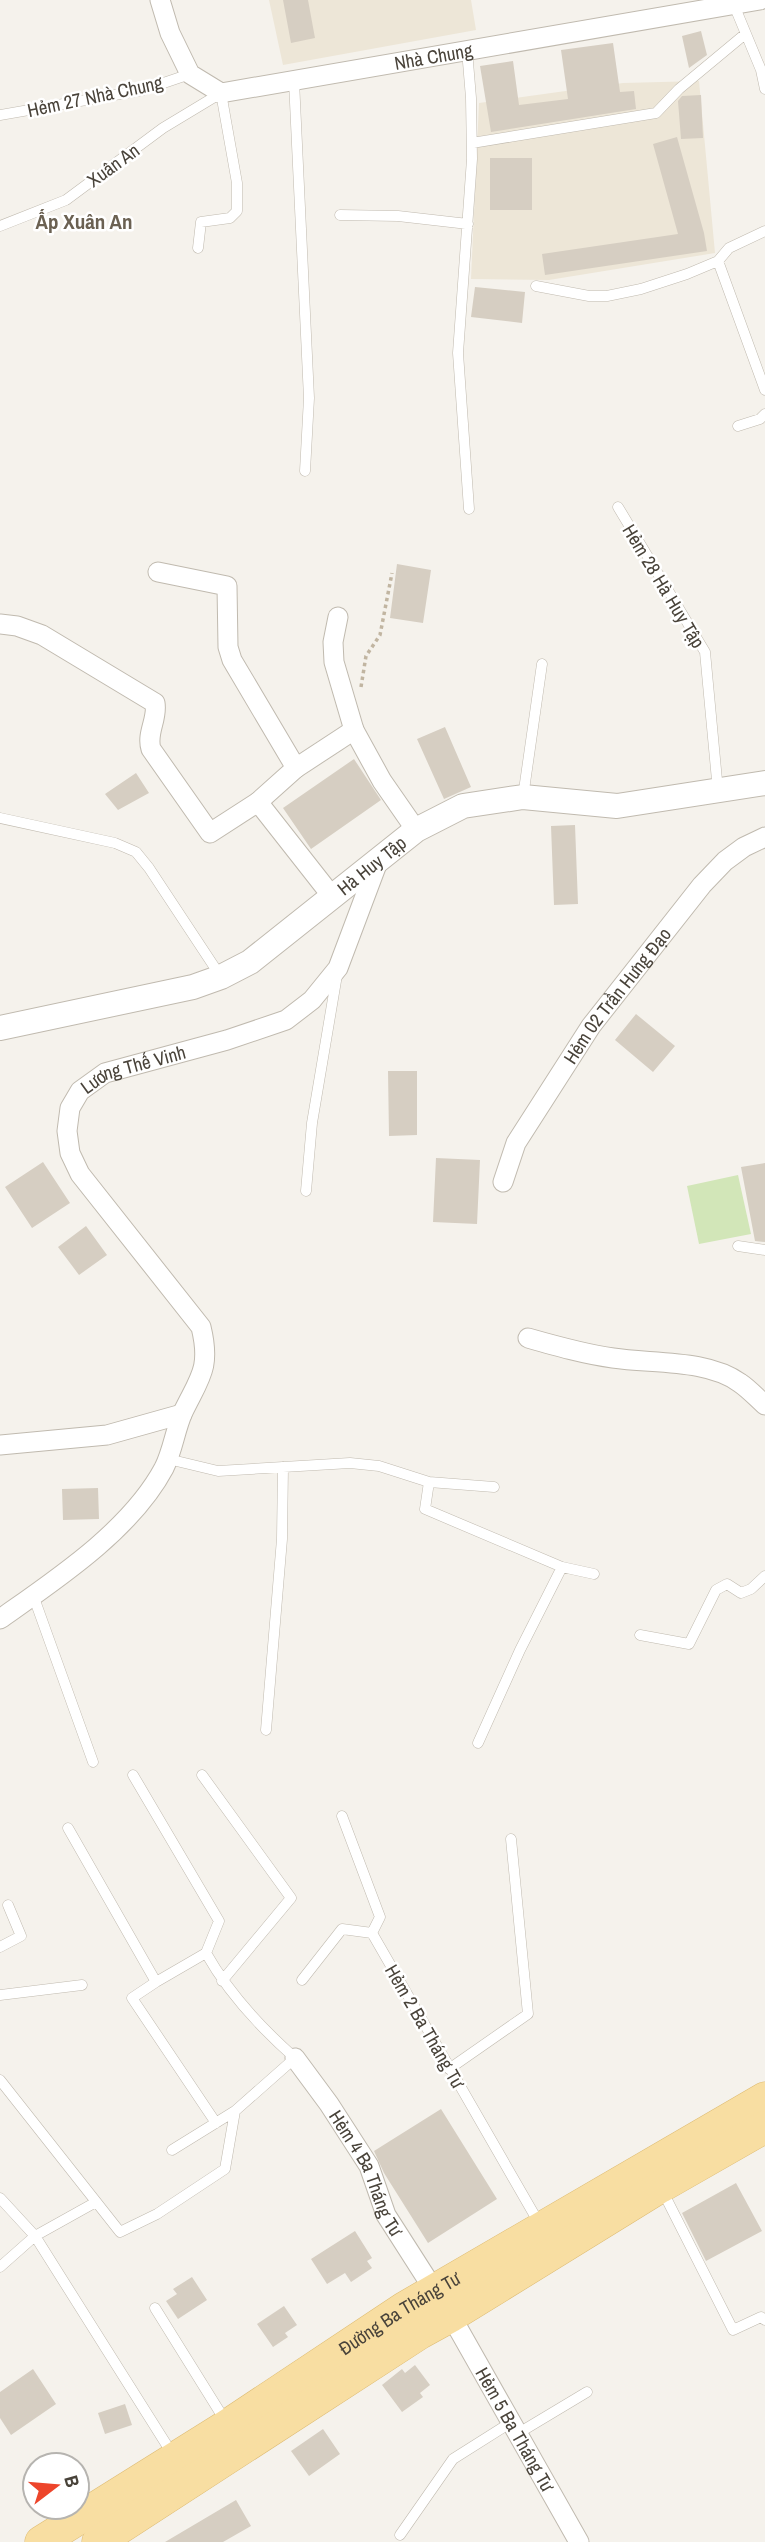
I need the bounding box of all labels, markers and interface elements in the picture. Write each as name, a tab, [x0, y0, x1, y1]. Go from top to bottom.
street label: Nhà Chung	[392, 37, 475, 76]
street label: Hẻm 27 Nhà Chung	[25, 69, 165, 123]
street label: Xuân An	[82, 137, 144, 193]
district label: Ấp Xuân An	[36, 207, 132, 236]
street label: Hẻm 28 Hà Huy Tập	[617, 519, 711, 653]
street label: Hà Huy Tập	[332, 830, 412, 901]
street label: Hẻm 02 Trần Hưng Đạo	[557, 922, 677, 1069]
street label: Lương Thế Vinh	[75, 1039, 188, 1100]
street label: Hẻm 2 Ba Tháng Tư	[379, 1960, 472, 2094]
street label: Hẻm 4 Ba Tháng Tư	[323, 2105, 410, 2242]
street label: Đường Ba Tháng Tư	[333, 2265, 466, 2361]
street label: Hẻm 5 Ba Tháng Tư	[470, 2362, 561, 2497]
north arrow	[21, 2451, 91, 2521]
text: B	[58, 2472, 86, 2490]

